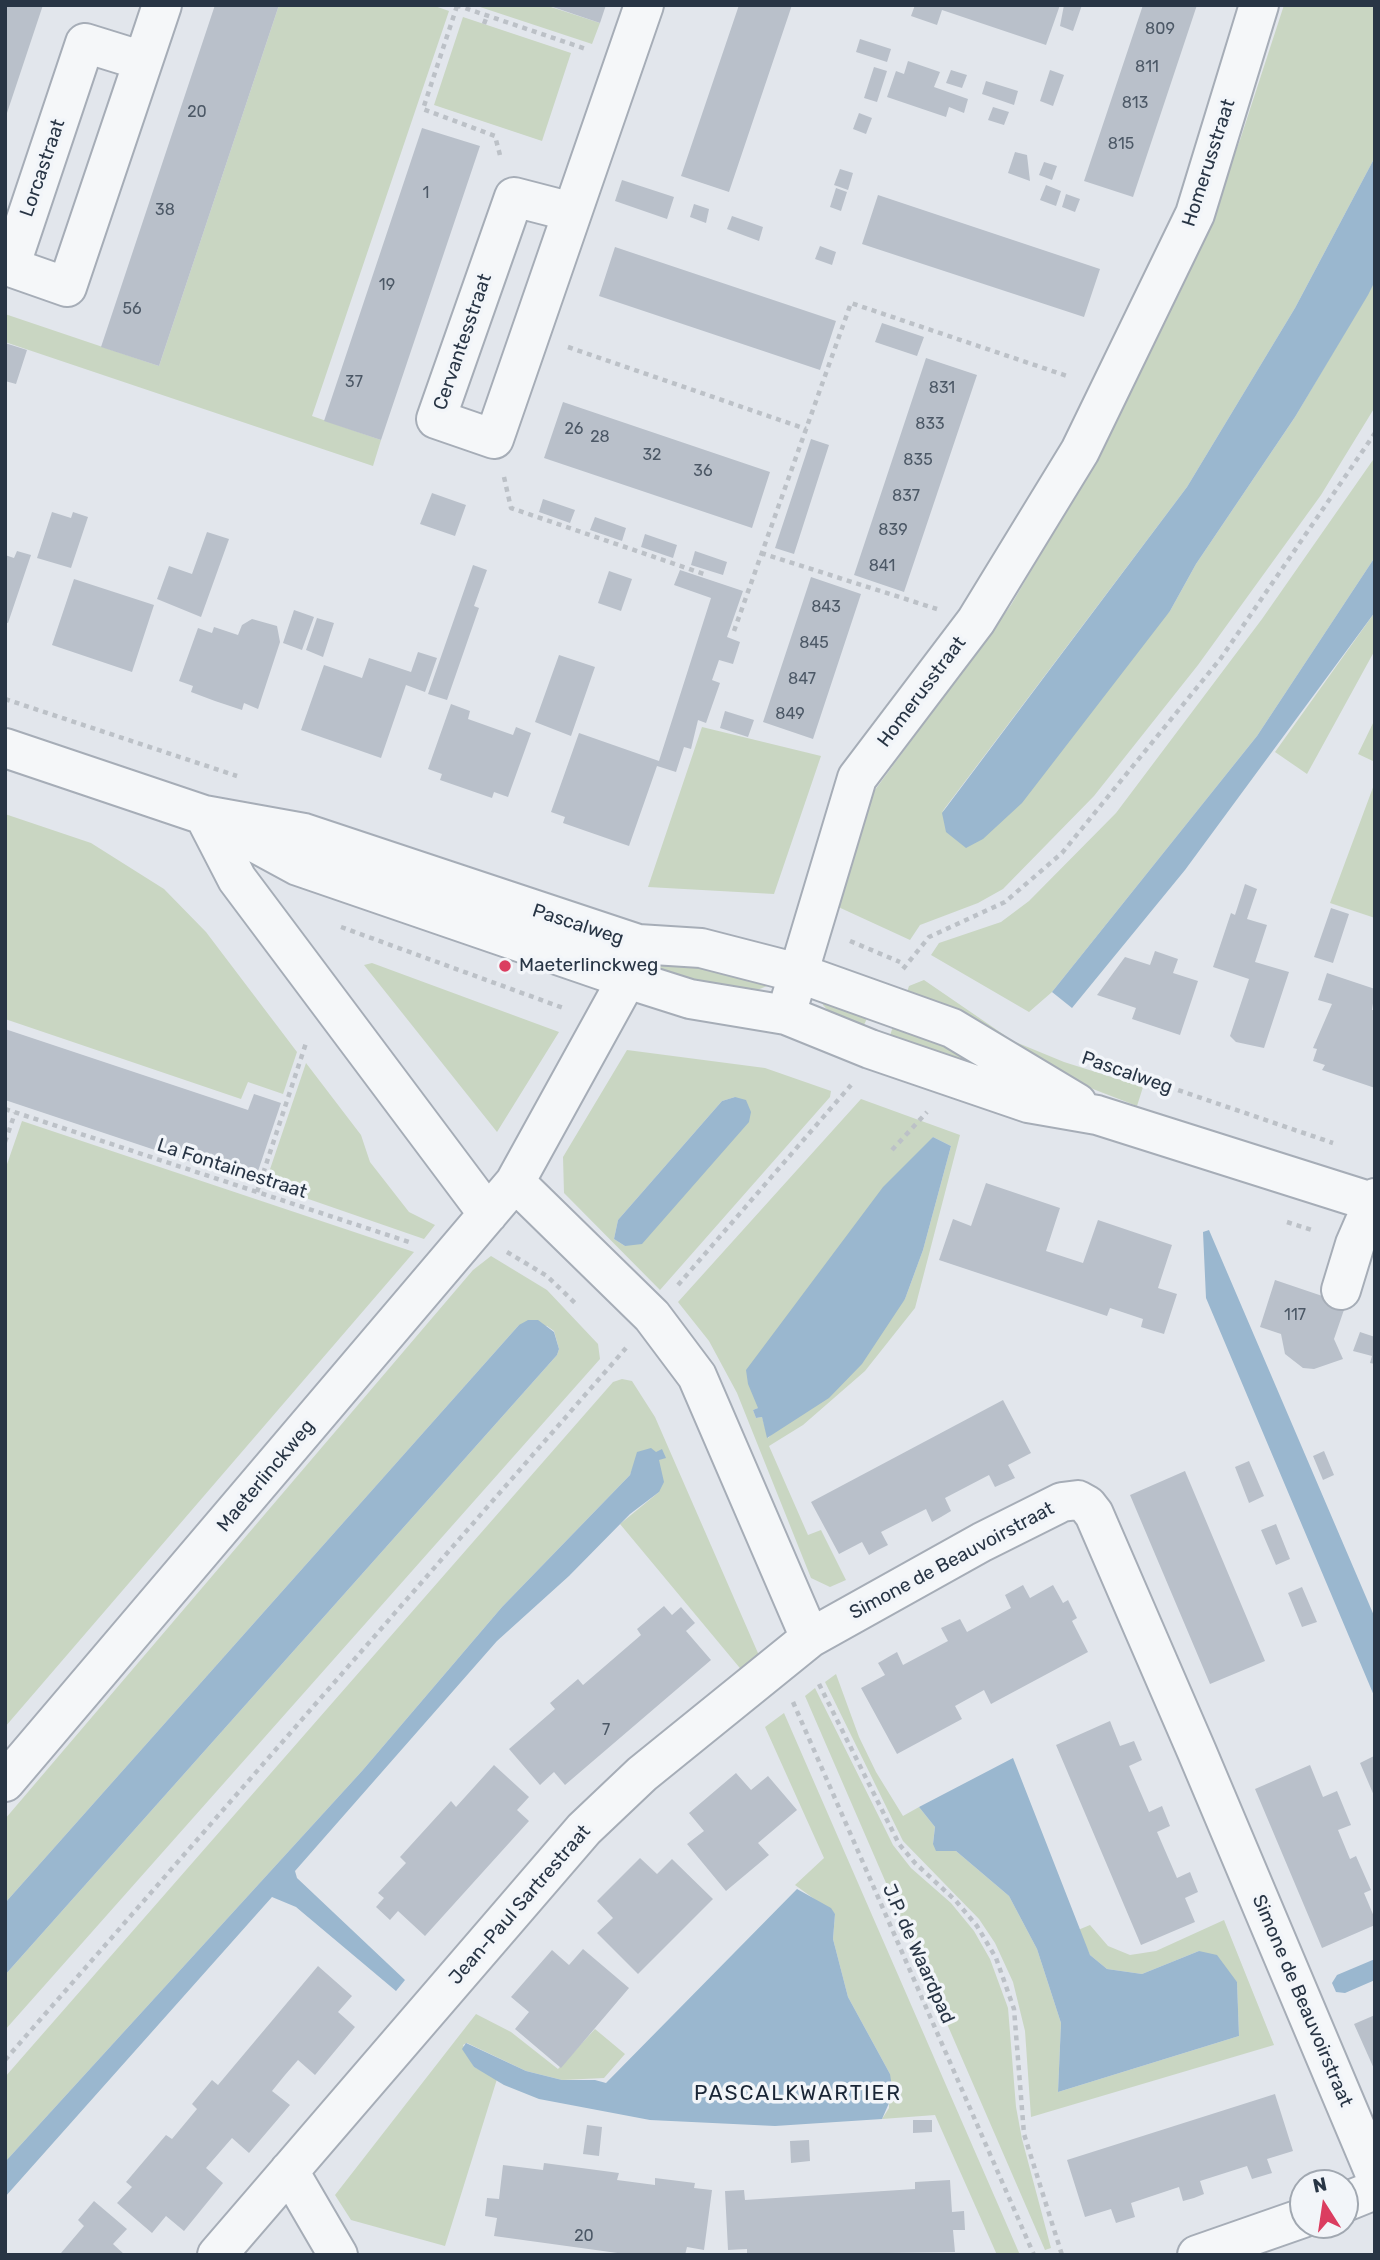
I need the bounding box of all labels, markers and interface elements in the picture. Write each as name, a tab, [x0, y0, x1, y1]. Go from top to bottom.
house number: 809	[1145, 19, 1175, 39]
house number: 811	[1135, 57, 1159, 77]
house number: 813	[1122, 93, 1148, 113]
street label: Homerusstraat	[1178, 96, 1240, 230]
house number: 20	[187, 102, 207, 122]
street label: Lorcastraat	[16, 116, 70, 220]
house number: 815	[1108, 134, 1134, 154]
house number: 1	[423, 183, 429, 203]
house number: 38	[155, 200, 175, 220]
street label: Cervantesstraat	[429, 271, 497, 413]
house number: 19	[379, 275, 395, 295]
house number: 56	[122, 299, 142, 319]
house number: 37	[345, 372, 363, 392]
house number: 831	[929, 378, 955, 398]
house number: 833	[915, 414, 945, 434]
house number: 26	[564, 419, 584, 439]
house number: 28	[590, 427, 610, 447]
house number: 32	[642, 445, 662, 465]
house number: 835	[903, 450, 933, 470]
house number: 36	[693, 461, 713, 481]
house number: 837	[892, 486, 920, 506]
house number: 839	[878, 520, 908, 540]
house number: 841	[869, 556, 895, 576]
house number: 843	[811, 597, 841, 617]
street label: Homerusstraat	[873, 632, 971, 752]
house number: 845	[799, 633, 829, 653]
house number: 847	[788, 669, 816, 689]
house number: 849	[775, 704, 805, 724]
street label: Pascalweg	[529, 900, 627, 950]
place label: Maeterlinckweg	[519, 955, 658, 977]
marker: Maeterlinckweg	[497, 958, 513, 974]
street label: Pascalweg	[1078, 1047, 1176, 1099]
street label: La Fontainestraat	[154, 1134, 310, 1204]
house number: 117	[1284, 1305, 1306, 1325]
street label: Maeterlinckweg	[212, 1415, 320, 1537]
street label: Simone de Beauvoirstraat	[846, 1497, 1058, 1625]
house number: 7	[602, 1720, 610, 1740]
street label: Jean-Paul Sartrestraat	[444, 1821, 596, 1989]
street label: J.P. de Waardpad	[877, 1881, 959, 2027]
street label: Simone de Beauvoirstraat	[1247, 1891, 1357, 2111]
district label: PASCALKWARTIER	[696, 2081, 900, 2107]
north arrow	[1289, 2169, 1359, 2239]
text: N	[1311, 2172, 1329, 2198]
house number: 20	[574, 2226, 594, 2246]

